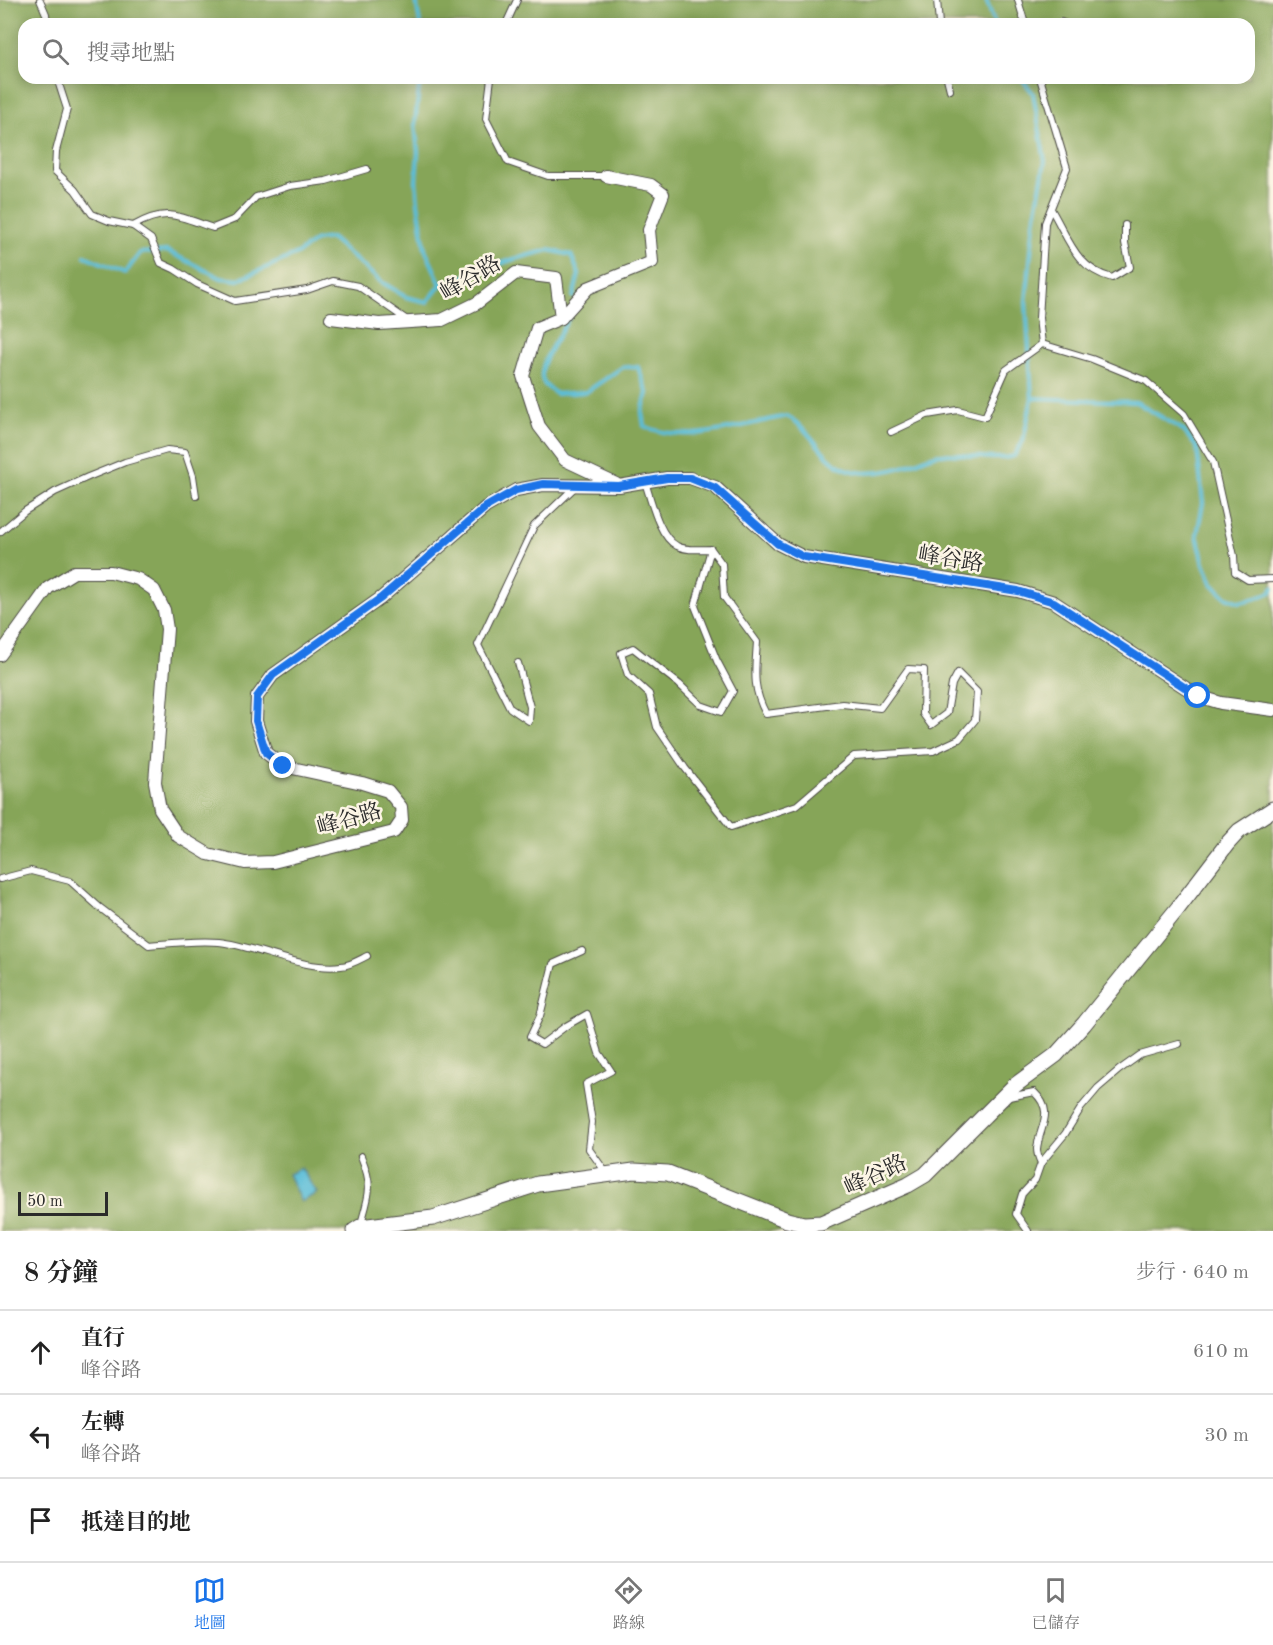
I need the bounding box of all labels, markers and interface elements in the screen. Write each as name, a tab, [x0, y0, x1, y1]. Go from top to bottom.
search box	[18, 18, 1255, 84]
icon: search	[39, 35, 72, 68]
text: 搜尋地點	[87, 43, 175, 65]
street label: 峰谷路	[436, 251, 505, 305]
street label: 峰谷路	[916, 542, 985, 576]
route start	[1184, 682, 1210, 708]
route end	[269, 752, 295, 778]
street label: 峰谷路	[314, 798, 384, 840]
street label: 峰谷路	[840, 1150, 910, 1200]
scale bar	[18, 1189, 108, 1216]
text: 50 m	[27, 1194, 63, 1210]
text: 8 分鐘	[24, 1261, 98, 1287]
text: 步行 · 640 m	[1136, 1263, 1249, 1283]
text: 直行	[81, 1328, 125, 1350]
icon: ahead	[24, 1336, 57, 1369]
text: 610 m	[1193, 1342, 1249, 1362]
text: 峰谷路	[81, 1361, 141, 1381]
text: 左轉	[81, 1412, 125, 1434]
icon: left	[24, 1420, 57, 1453]
text: 30 m	[1204, 1426, 1249, 1446]
text: 峰谷路	[81, 1445, 141, 1465]
icon: arrive	[24, 1504, 57, 1537]
text: 抵達目的地	[81, 1512, 191, 1534]
tab: 地圖	[193, 1574, 226, 1634]
tab: 路線	[612, 1574, 645, 1634]
tab: 已儲存	[1032, 1574, 1080, 1634]

